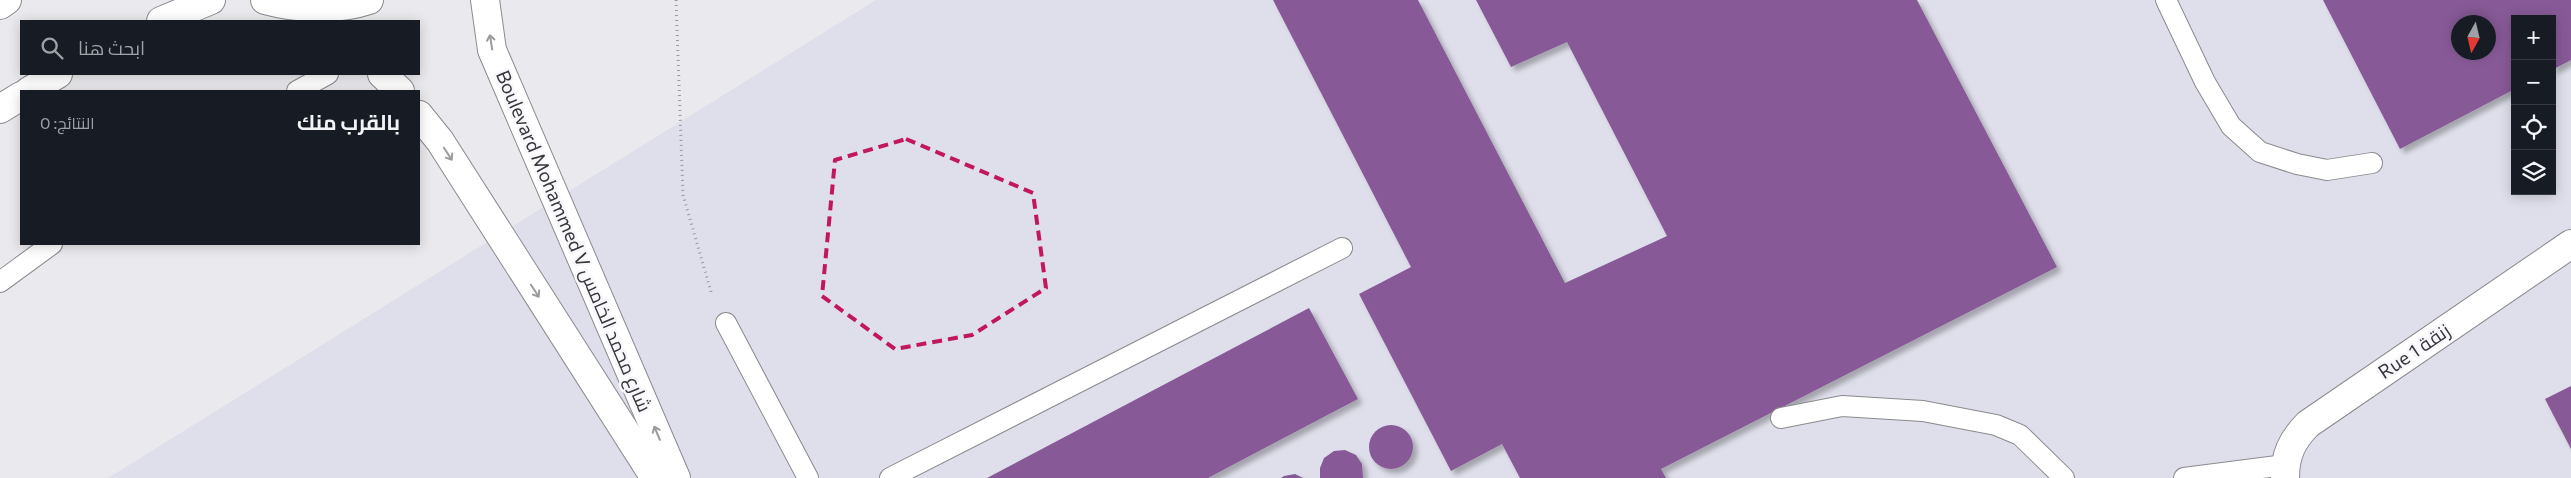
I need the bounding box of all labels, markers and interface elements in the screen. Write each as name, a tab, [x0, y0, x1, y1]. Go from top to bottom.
north arrow	[2451, 15, 2496, 60]
map controls	[2511, 15, 2556, 195]
button: +	[2511, 15, 2556, 60]
search box	[20, 20, 420, 75]
icon: search	[38, 34, 66, 62]
one-way arrow	[486, 34, 496, 50]
text: ابحث هنا	[78, 36, 145, 59]
button: −	[2511, 60, 2556, 105]
street label: Boulevard Mohammed V شارع محمد الخامس	[489, 66, 657, 416]
button: locate	[2511, 105, 2556, 150]
text: بالقرب منك	[297, 109, 400, 134]
text: النتائج: 0	[40, 113, 94, 132]
one-way arrow	[443, 146, 453, 160]
button: layers	[2511, 150, 2556, 195]
one-way arrow	[531, 283, 541, 297]
street label: Rue 1 زنقة	[2373, 318, 2455, 384]
one-way arrow	[651, 426, 661, 441]

